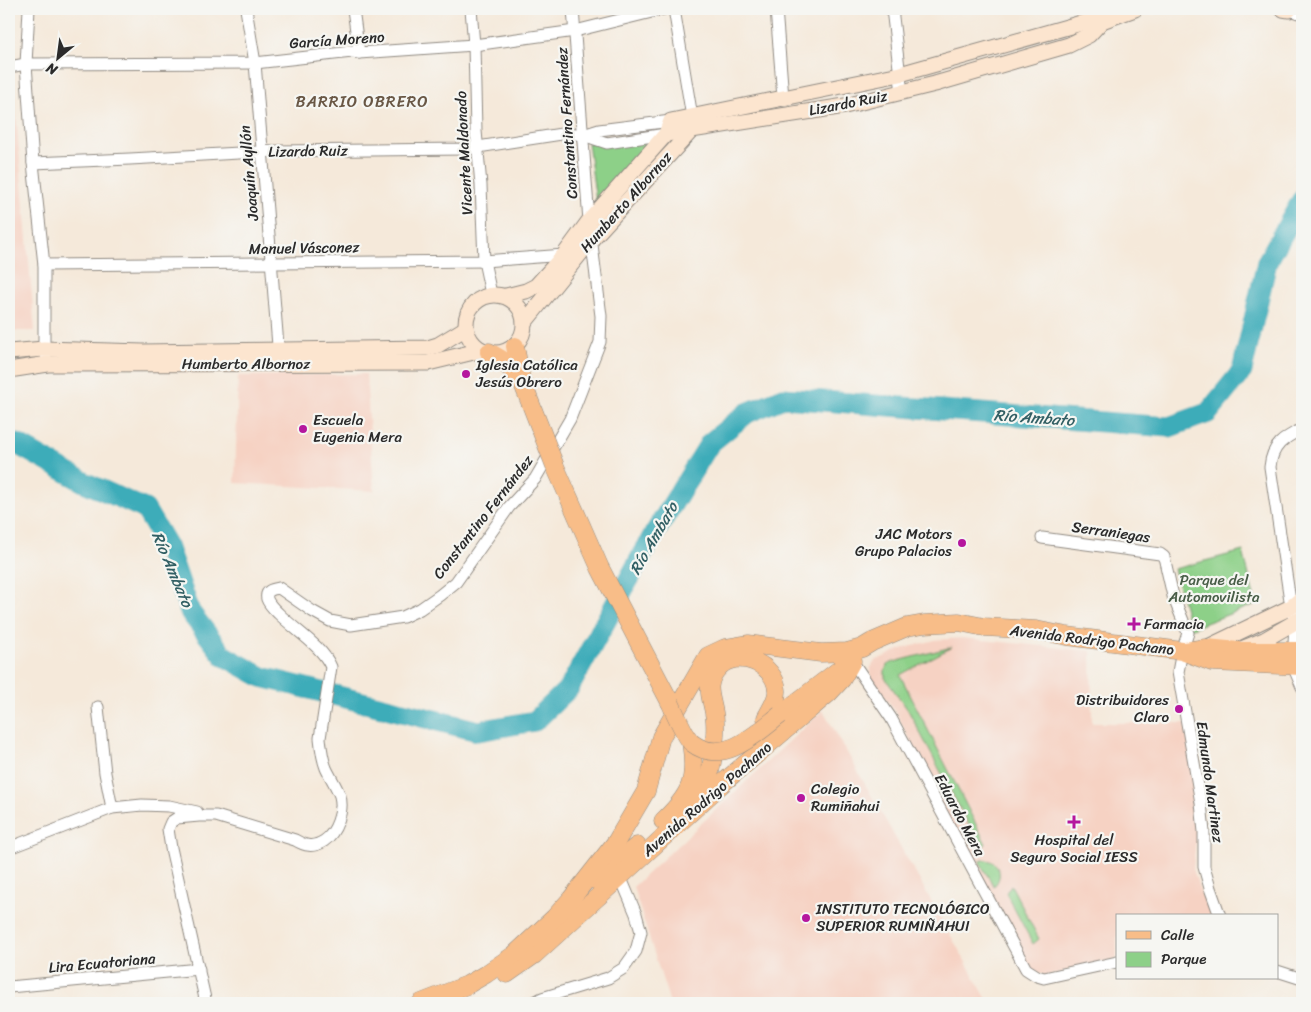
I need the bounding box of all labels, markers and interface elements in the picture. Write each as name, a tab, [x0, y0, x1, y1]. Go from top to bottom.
street label: García Moreno	[289, 24, 386, 56]
north arrow	[32, 32, 82, 82]
street label: Constantino Fernández	[549, 45, 585, 200]
text: N	[41, 56, 63, 83]
street label: Lizardo Ruiz	[806, 82, 890, 123]
district label: BARRIO OBRERO	[295, 87, 429, 116]
street label: Vicente Maldonado	[448, 90, 480, 216]
street label: Joaquín Ayllón	[232, 124, 266, 223]
street label: Lizardo Ruiz	[268, 137, 349, 165]
street label: Humberto Albornoz	[573, 145, 679, 259]
street label: Manuel Vásconez	[248, 234, 361, 262]
street label: Humberto Albornoz	[182, 351, 311, 377]
place label: Iglesia Católica Jesús Obrero	[475, 352, 578, 395]
marker: Iglesia Católica Jesús Obrero	[460, 368, 472, 380]
water label: Río Ambato	[993, 400, 1076, 435]
place label: Escuela Eugenia Mera	[313, 407, 402, 450]
marker: Escuela Eugenia Mera	[297, 423, 309, 435]
street label: Constantino Fernández	[426, 448, 541, 585]
water label: Río Ambato	[621, 495, 687, 580]
street label: Serraniegas	[1070, 514, 1152, 550]
place label: JAC Motors Grupo Palacios	[855, 521, 953, 564]
water label: Río Ambato	[144, 527, 202, 613]
marker: JAC Motors Grupo Palacios	[956, 537, 968, 549]
park label: Parque del Automovilista	[1167, 567, 1260, 610]
place label: Farmacia	[1144, 611, 1205, 637]
street label: Avenida Rodrigo Pachano	[1008, 617, 1176, 663]
marker: Farmacia	[1128, 618, 1140, 630]
place label: Distribuidores Claro	[1076, 687, 1169, 730]
marker: Distribuidores Claro	[1173, 703, 1185, 715]
street label: Edmundo Martinez	[1189, 720, 1232, 845]
street label: Avenida Rodrigo Pachano	[635, 735, 778, 864]
street label: Eduardo Mera	[927, 769, 993, 862]
place label: Colegio Rumiñahui	[811, 776, 880, 819]
marker: Colegio Rumiñahui	[795, 792, 807, 804]
marker: Hospital del Seguro Social IESS	[1067, 815, 1081, 829]
place label: Hospital del Seguro Social IESS	[1010, 827, 1138, 870]
place label: INSTITUTO TECNOLÓGICO SUPERIOR RUMIÑAHUI	[815, 896, 990, 939]
marker: INSTITUTO TECNOLÓGICO SUPERIOR RUMIÑAHUI	[800, 912, 812, 924]
legend	[1116, 914, 1278, 980]
text: Calle	[1161, 922, 1194, 948]
street label: Lira Ecuatoriana	[48, 945, 157, 981]
text: Parque	[1161, 946, 1206, 972]

